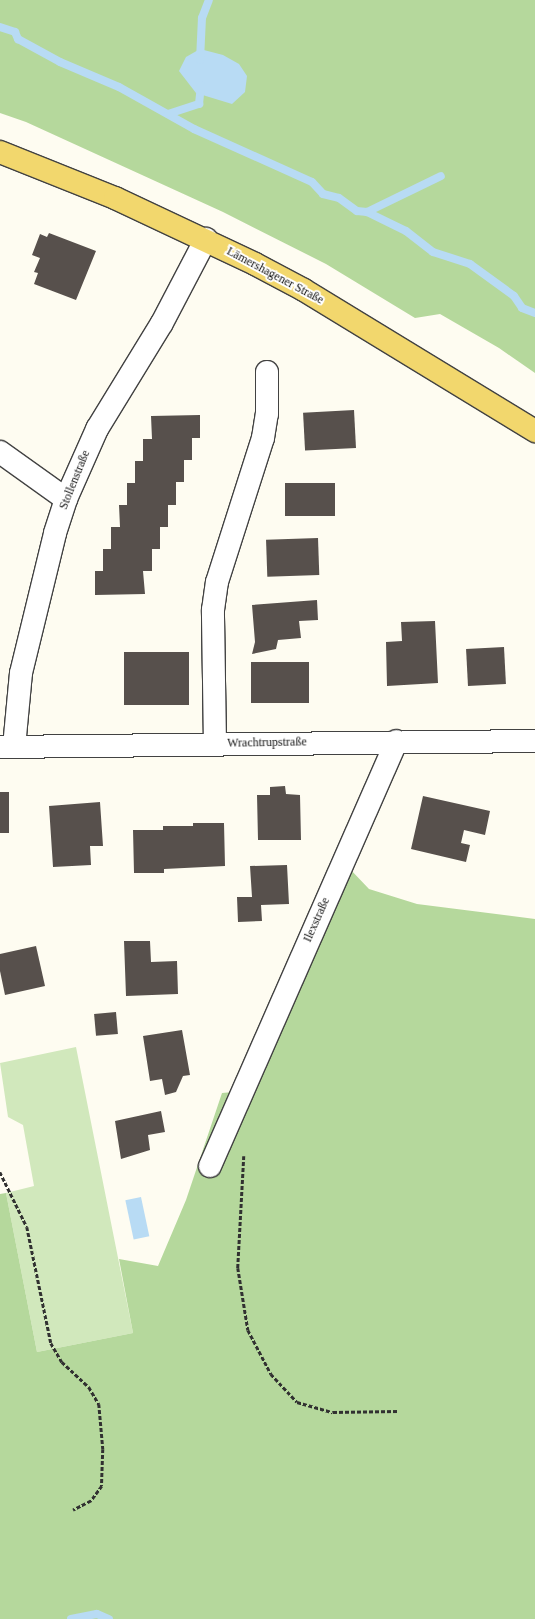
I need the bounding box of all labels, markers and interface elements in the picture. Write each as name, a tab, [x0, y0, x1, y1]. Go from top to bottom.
street label: Lämershagener Straße	[224, 244, 326, 308]
street label: Stollenstraße	[57, 448, 93, 512]
street label: Wrachtrupstraße	[227, 735, 307, 751]
street label: Ilexstraße	[301, 895, 333, 945]

